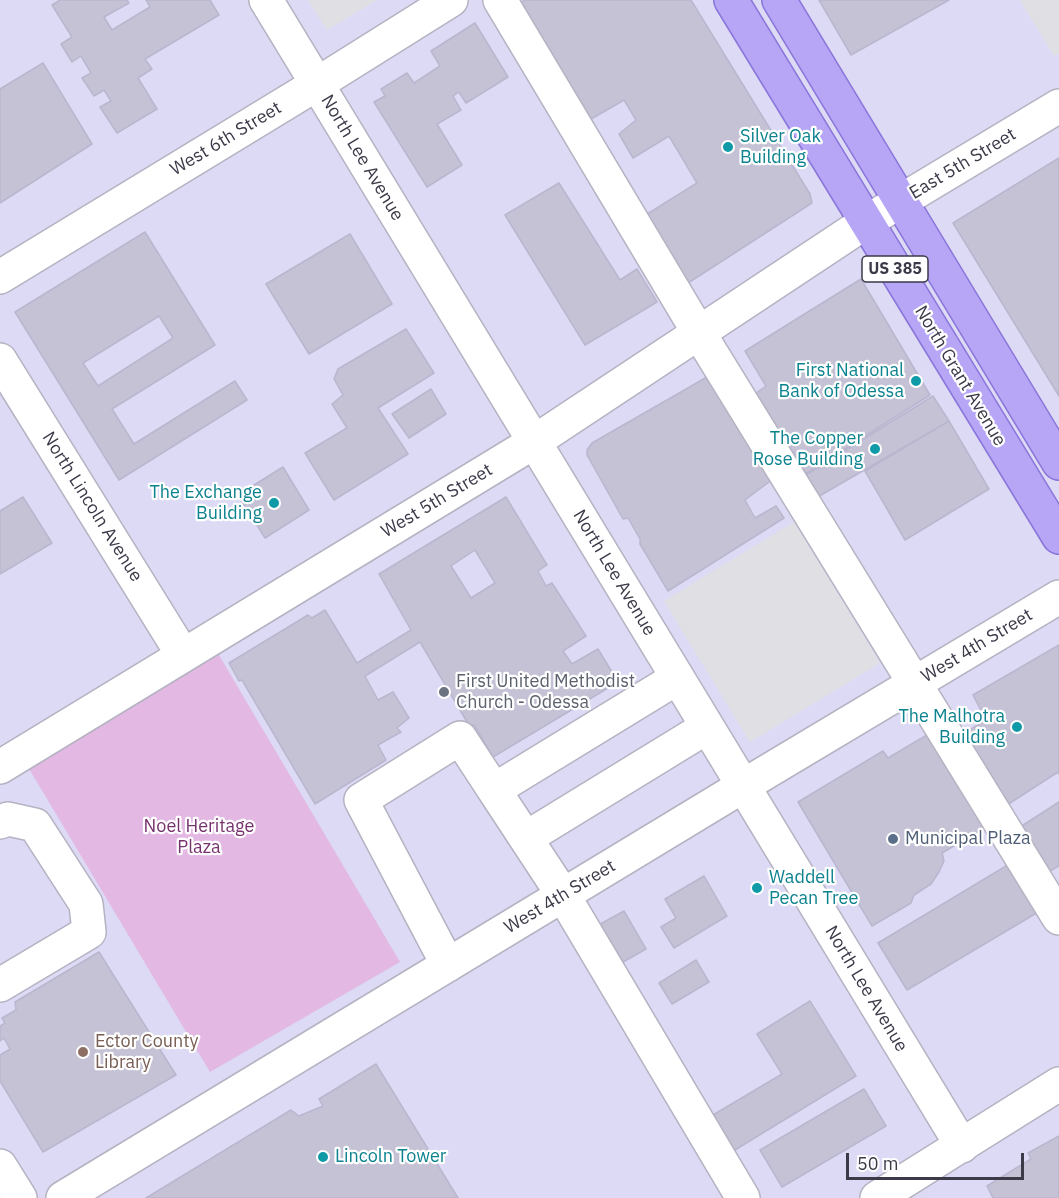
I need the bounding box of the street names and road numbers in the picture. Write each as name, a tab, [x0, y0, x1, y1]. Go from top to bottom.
street label: North Lee Avenue	[316, 91, 408, 225]
street label: West 6th Street	[167, 97, 285, 181]
street label: East 5th Street	[906, 124, 1020, 204]
road number: US 385	[862, 256, 928, 282]
street label: North Grant Avenue	[910, 302, 1010, 450]
street label: North Lincoln Avenue	[37, 428, 147, 586]
street label: West 5th Street	[378, 459, 496, 543]
street label: North Lee Avenue	[568, 506, 660, 640]
street label: West 4th Street	[918, 604, 1036, 688]
street label: West 4th Street	[501, 855, 619, 939]
street label: North Lee Avenue	[820, 922, 912, 1056]

